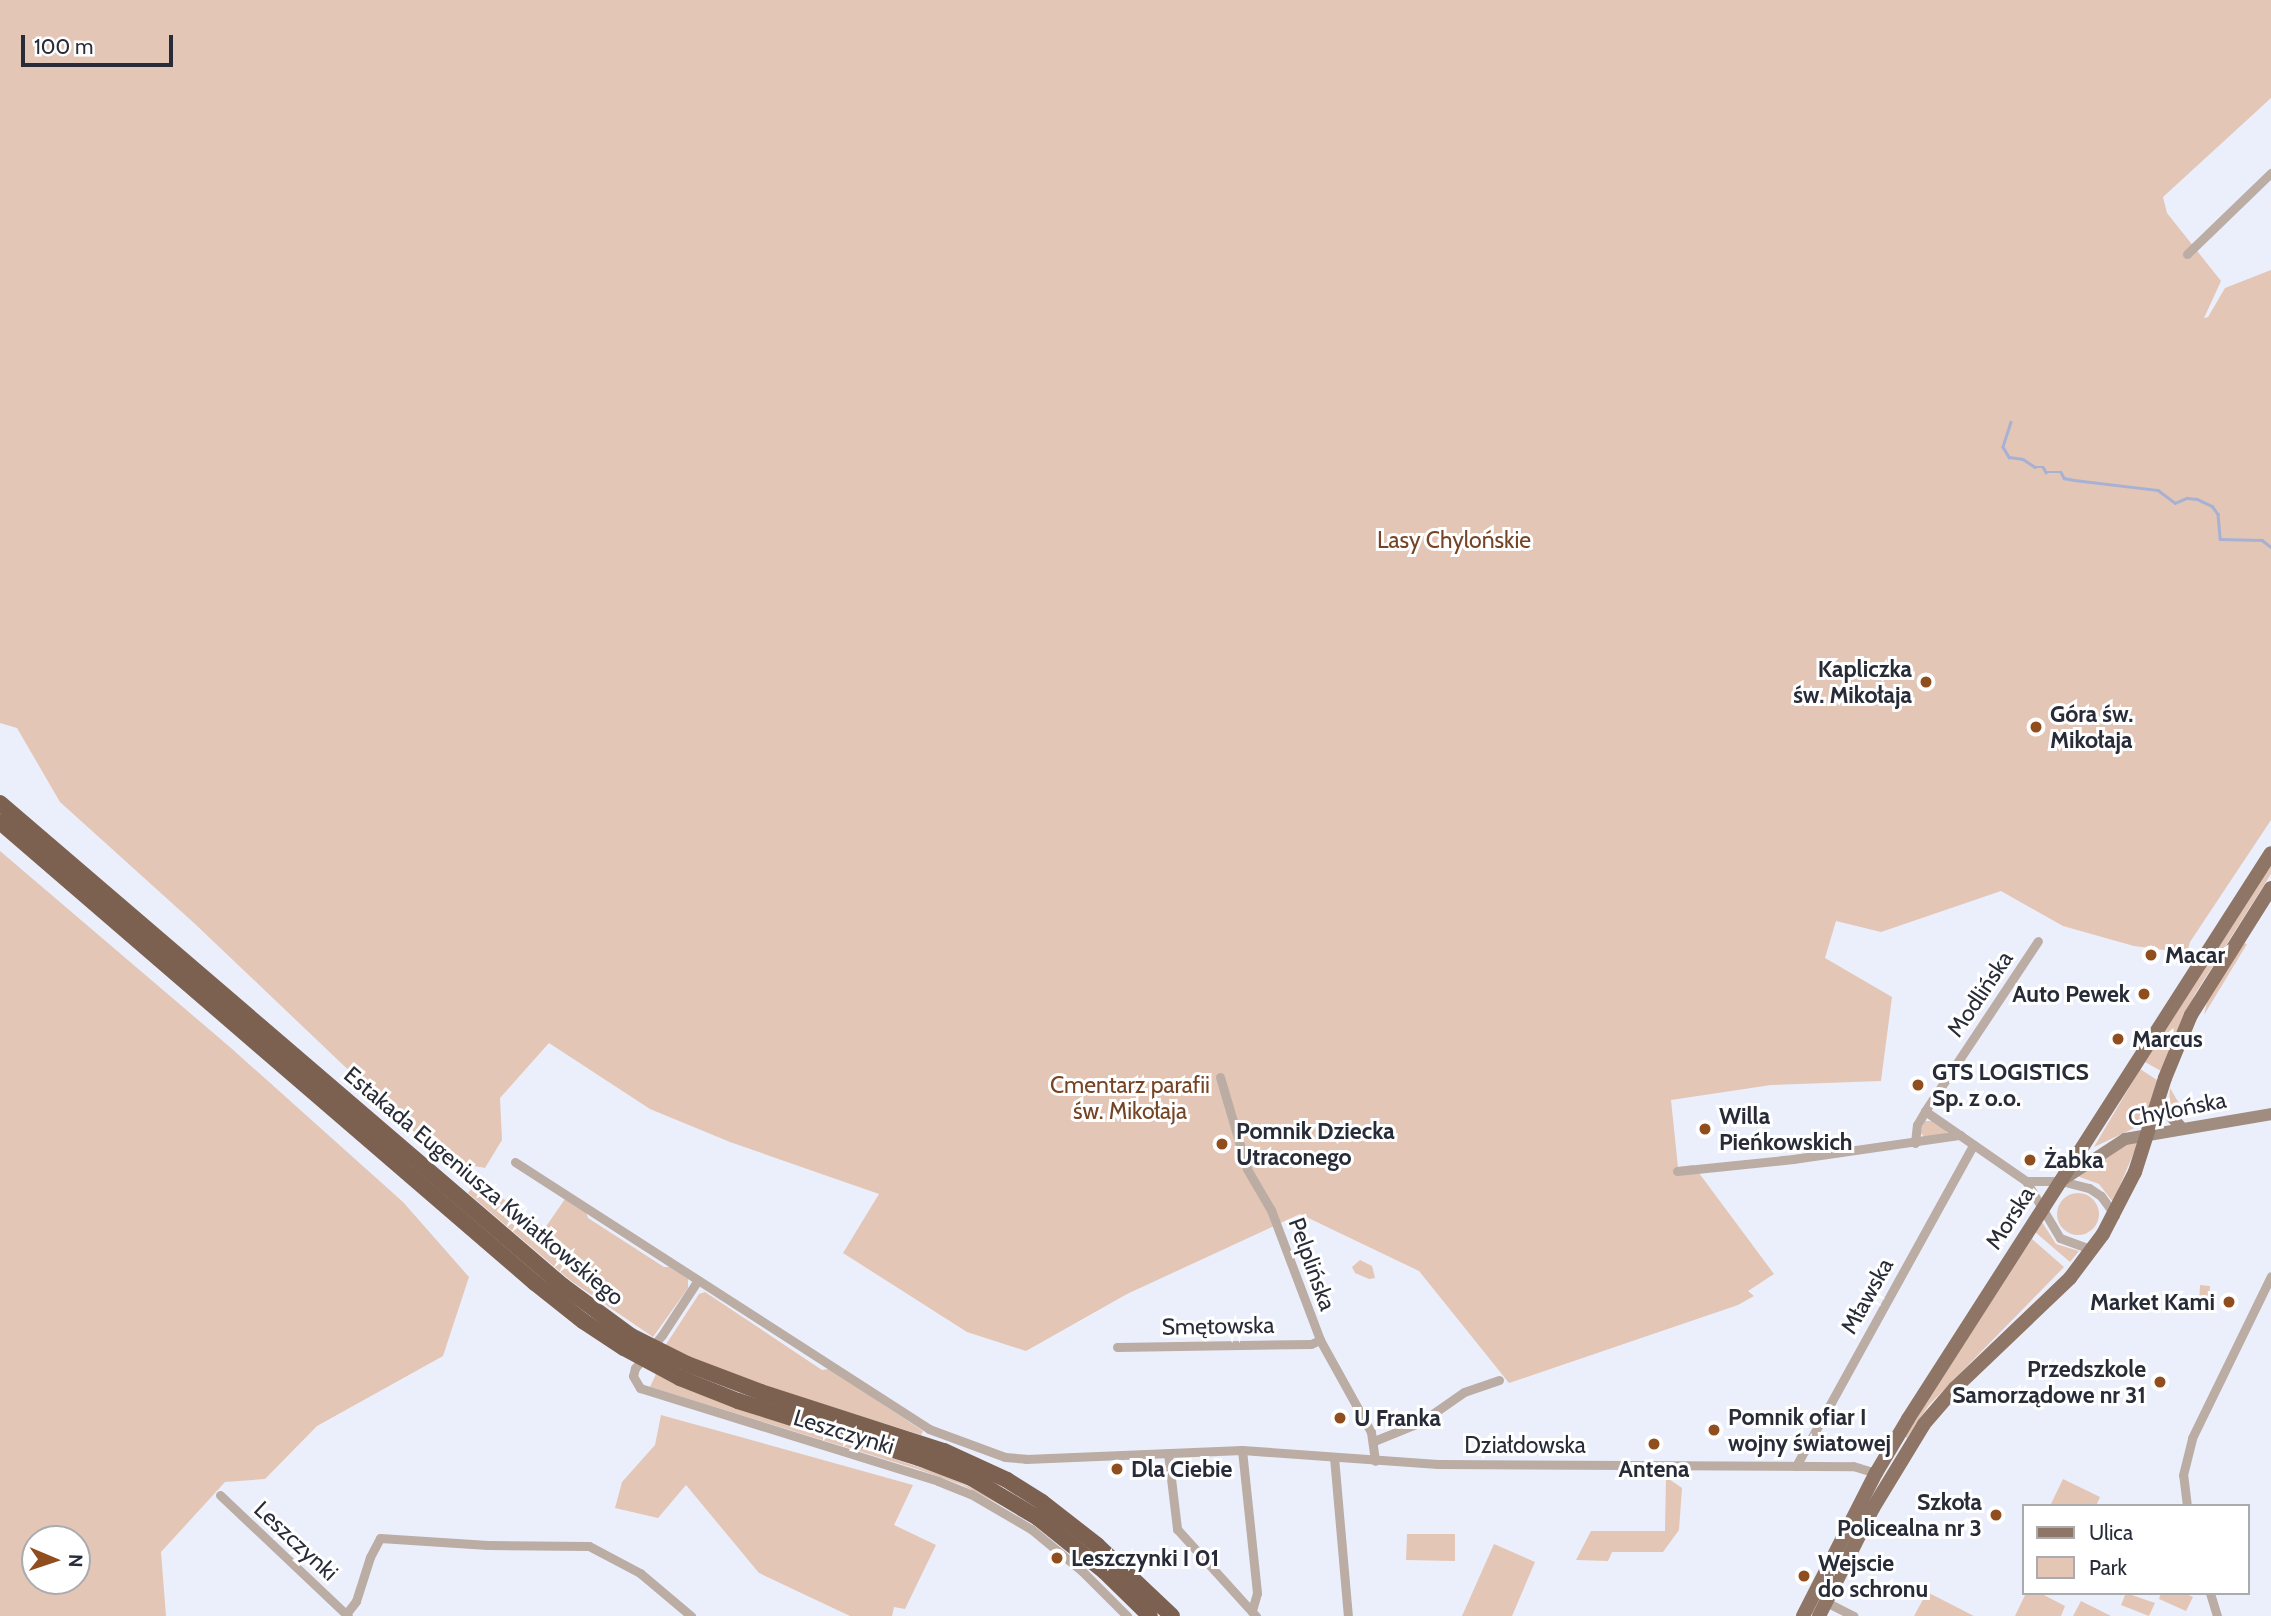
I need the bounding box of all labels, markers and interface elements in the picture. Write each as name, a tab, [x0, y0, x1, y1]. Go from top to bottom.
scale bar	[24, 21, 177, 65]
text: 100 m	[34, 34, 93, 59]
park label: Lasy Chylońskie	[1377, 526, 1531, 554]
place label: Kapliczka św. Mikołaja	[1793, 655, 1912, 709]
marker: Kapliczka św. Mikołaja	[1918, 674, 1934, 690]
place label: Góra św. Mikołaja	[2050, 700, 2133, 754]
marker: Góra św. Mikołaja	[2028, 719, 2044, 735]
place label: Macar	[2165, 941, 2225, 969]
street label: Modlińska	[1941, 946, 2019, 1042]
marker: Macar	[2143, 947, 2159, 963]
place label: Auto Pewek	[2012, 980, 2130, 1008]
marker: Auto Pewek	[2136, 986, 2152, 1002]
place label: Marcus	[2132, 1025, 2203, 1053]
marker: Marcus	[2110, 1031, 2126, 1047]
place label: GTS LOGISTICS Sp. z o.o.	[1932, 1058, 2089, 1112]
street label: Estakada Eugeniusza Kwiatkowskiego	[338, 1061, 630, 1311]
park label: Cmentarz parafii św. Mikołaja	[1050, 1071, 1210, 1125]
marker: GTS LOGISTICS Sp. z o.o.	[1910, 1077, 1926, 1093]
street label: Chylońska	[2126, 1086, 2228, 1132]
place label: Willa Pieńkowskich	[1719, 1102, 1853, 1156]
place label: Pomnik Dziecka Utraconego	[1236, 1117, 1395, 1171]
marker: Willa Pieńkowskich	[1697, 1121, 1713, 1137]
marker: Pomnik Dziecka Utraconego	[1214, 1136, 1230, 1152]
place label: Żabka	[2044, 1146, 2104, 1174]
marker: Żabka	[2022, 1152, 2038, 1168]
street label: Morska	[1980, 1182, 2040, 1254]
street label: Pelplińska	[1282, 1214, 1342, 1314]
street label: Mławska	[1835, 1253, 1899, 1339]
place label: Market Kami	[2090, 1288, 2215, 1316]
marker: Market Kami	[2221, 1294, 2237, 1310]
street label: Smętowska	[1161, 1311, 1275, 1341]
place label: Przedszkole Samorządowe nr 31	[1952, 1355, 2146, 1409]
marker: Przedszkole Samorządowe nr 31	[2152, 1374, 2168, 1390]
place label: Pomnik ofiar I wojny światowej	[1728, 1403, 1891, 1457]
street label: Leszczynki	[790, 1404, 898, 1460]
place label: U Franka	[1354, 1404, 1441, 1432]
marker: U Franka	[1332, 1410, 1348, 1426]
marker: Pomnik ofiar I wojny światowej	[1706, 1422, 1722, 1438]
street label: Działdowska	[1464, 1431, 1586, 1459]
marker: Antena	[1646, 1436, 1662, 1452]
place label: Dla Ciebie	[1131, 1455, 1232, 1483]
place label: Antena	[1619, 1455, 1689, 1483]
marker: Dla Ciebie	[1109, 1461, 1125, 1477]
place label: Szkoła Policealna nr 3	[1837, 1488, 1982, 1542]
street label: Leszczynki	[249, 1495, 343, 1587]
legend	[2022, 1504, 2250, 1595]
marker: Szkoła Policealna nr 3	[1988, 1507, 2004, 1523]
text: Ulica	[2089, 1520, 2133, 1545]
north arrow	[21, 1525, 91, 1595]
place label: Leszczynki I 01	[1071, 1544, 1219, 1572]
place label: Wejscie do schronu	[1818, 1549, 1928, 1603]
marker: Leszczynki I 01	[1049, 1550, 1065, 1566]
text: N	[64, 1554, 87, 1568]
text: Park	[2089, 1555, 2127, 1580]
marker: Wejscie do schronu	[1796, 1568, 1812, 1584]

